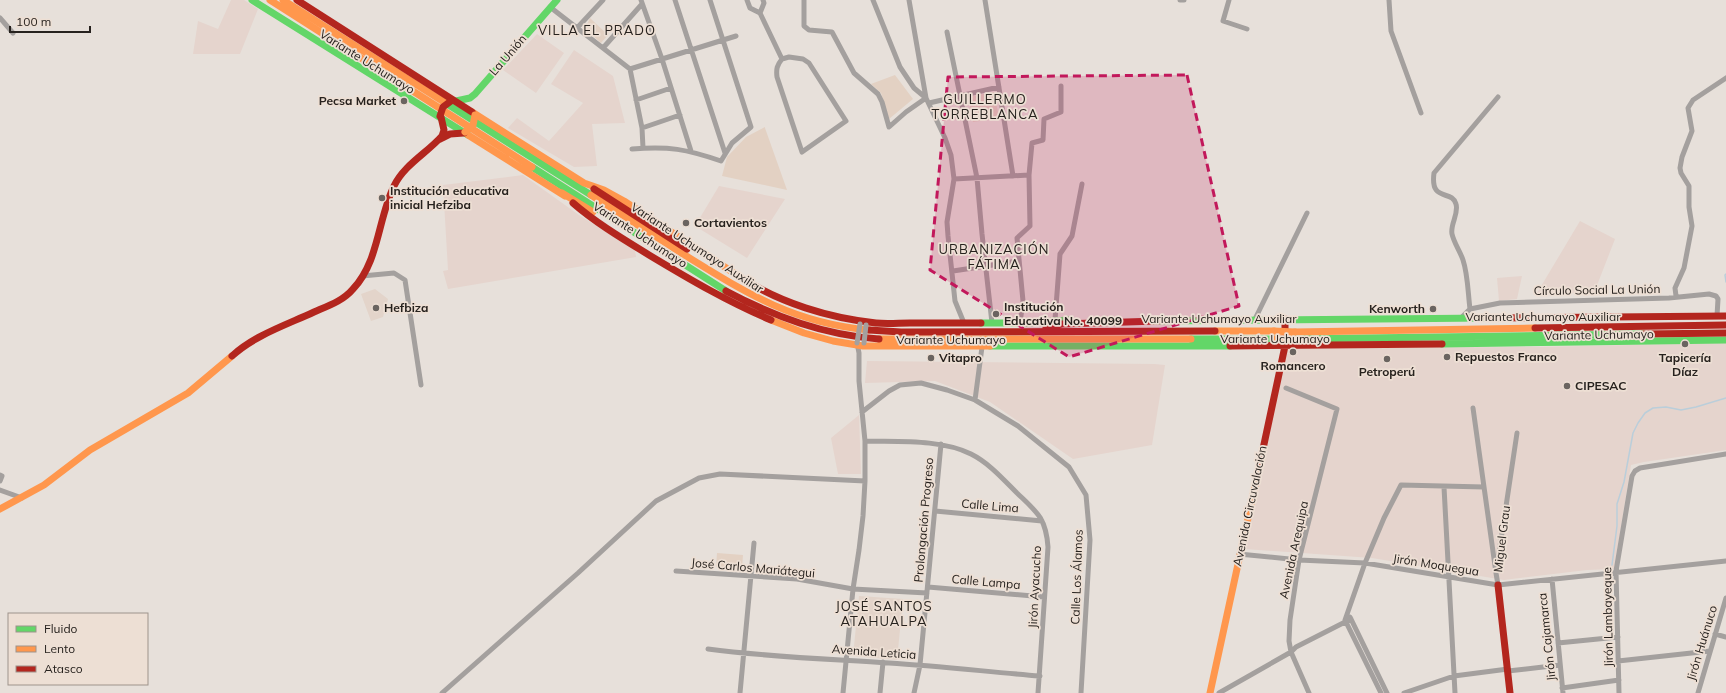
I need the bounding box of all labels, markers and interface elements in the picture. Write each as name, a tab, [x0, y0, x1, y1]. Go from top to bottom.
scale bar	[10, 8, 90, 34]
text: 100 m	[16, 14, 51, 29]
district label: VILLA EL PRADO	[538, 22, 656, 38]
street label: Variante Uchumayo	[317, 26, 418, 97]
street label: La Unión	[486, 31, 529, 78]
district label: GUILLERMO TORREBLANCA	[931, 91, 1039, 122]
place label: Pecsa Market	[319, 93, 396, 108]
marker: Pecsa Market	[399, 96, 409, 106]
place label: Institución educativa inicial Hefziba	[390, 183, 509, 212]
marker: Institución educativa inicial Hefziba	[377, 193, 387, 203]
street label: Variante Uchumayo	[590, 198, 690, 271]
street label: Variante Uchumayo Auxiliar	[628, 199, 767, 296]
place label: Cortavientos	[694, 215, 767, 230]
marker: Cortavientos	[681, 218, 691, 228]
district label: URBANIZACIÓN FÁTIMA	[939, 241, 1049, 272]
street label: Círculo Social La Unión	[1533, 281, 1660, 298]
place label: Institución Educativa No. 40099	[1004, 299, 1122, 328]
place label: Hefbiza	[384, 300, 429, 315]
place label: Kenworth	[1369, 301, 1425, 316]
marker: Hefbiza	[371, 303, 381, 313]
marker: Kenworth	[1428, 304, 1438, 314]
marker: Institución Educativa No. 40099	[991, 309, 1001, 319]
street label: Variante Uchumayo Auxiliar	[1465, 309, 1621, 324]
street label: Variante Uchumayo Auxiliar	[1141, 311, 1297, 326]
street label: Variante Uchumayo	[1544, 326, 1654, 343]
street label: Variante Uchumayo	[1220, 331, 1330, 346]
street label: Variante Uchumayo	[896, 332, 1006, 347]
marker: Tapicería Díaz	[1680, 339, 1690, 349]
marker: Romancero	[1288, 347, 1298, 357]
place label: Repuestos Franco	[1455, 349, 1557, 364]
place label: Vitapro	[938, 350, 982, 365]
place label: Tapicería Díaz	[1659, 350, 1711, 379]
marker: Repuestos Franco	[1442, 352, 1452, 362]
marker: Vitapro	[926, 353, 936, 363]
marker: Petroperú	[1382, 354, 1392, 364]
place label: Romancero	[1260, 358, 1326, 373]
place label: Petroperú	[1359, 364, 1415, 379]
place label: CIPESAC	[1575, 378, 1626, 393]
marker: CIPESAC	[1562, 381, 1572, 391]
street label: Avenida Circuvalación	[1229, 444, 1270, 568]
street label: Prolongación Progreso	[911, 457, 936, 583]
street label: Calle Lima	[961, 496, 1019, 515]
street label: Avenida Arequipa	[1276, 500, 1311, 600]
street label: Miguel Grau	[1490, 505, 1513, 573]
street label: Calle Los Álamos	[1067, 529, 1086, 625]
street label: Jirón Ayacucho	[1025, 545, 1044, 629]
street label: Jirón Moquegua	[1392, 550, 1480, 579]
street label: José Carlos Mariátegui	[690, 555, 816, 580]
street label: Jirón Lambayeque	[1599, 567, 1616, 667]
street label: Calle Lampa	[951, 571, 1021, 592]
street label: Jirón Cajamarca	[1534, 592, 1559, 682]
district label: JOSÉ SANTOS ATAHUALPA	[835, 598, 933, 629]
street label: Jirón Huánuco	[1683, 603, 1720, 682]
legend	[8, 613, 148, 685]
text: Fluido	[44, 621, 78, 636]
text: Lento	[44, 641, 75, 656]
street label: Avenida Leticia	[831, 641, 917, 662]
text: Atasco	[44, 661, 83, 676]

